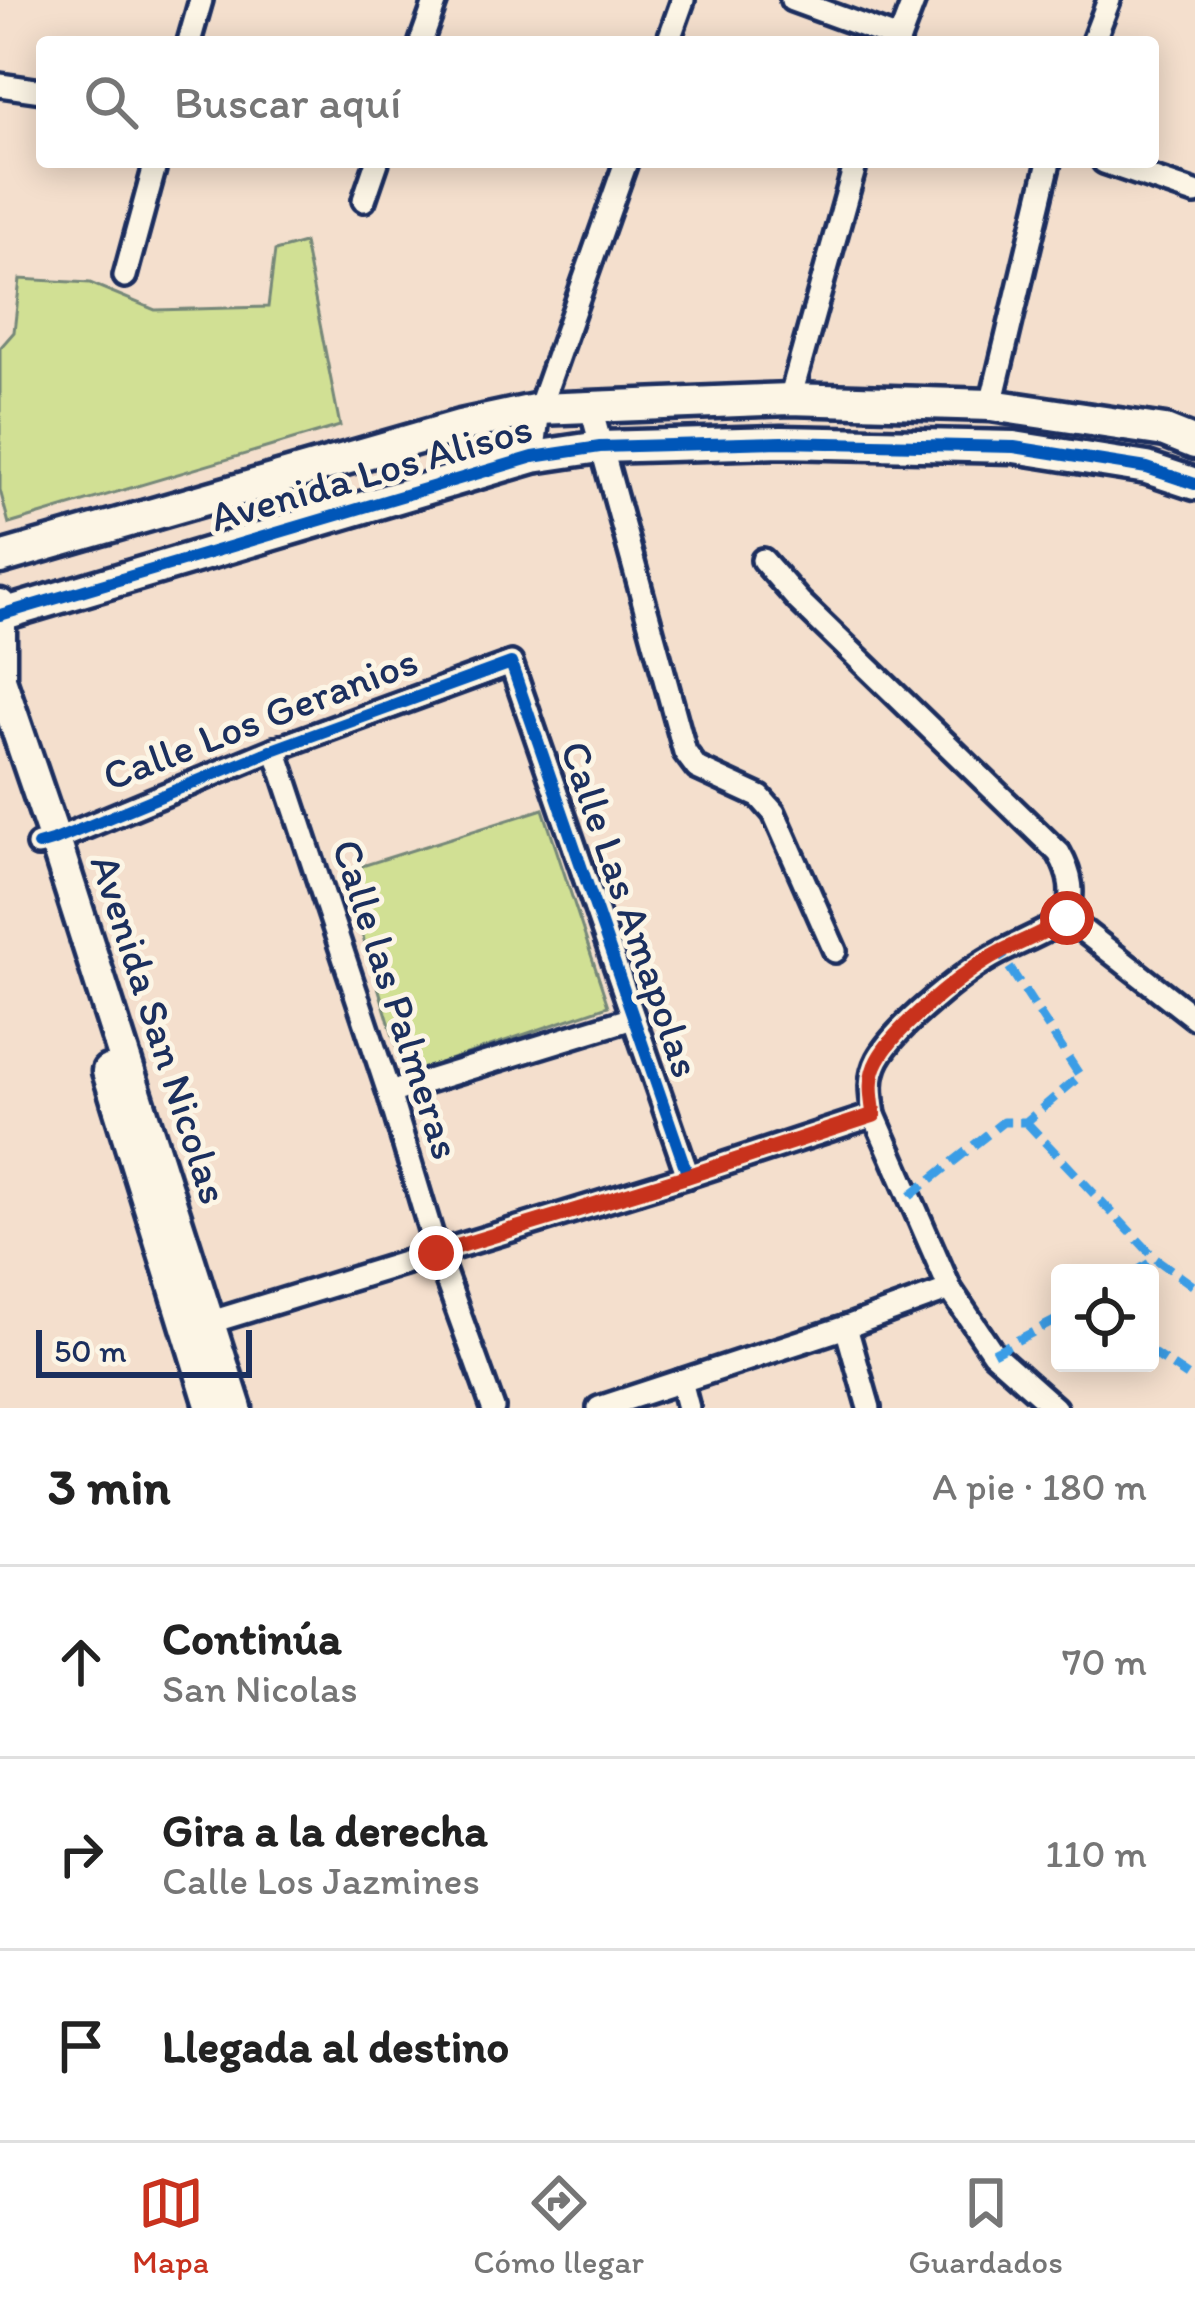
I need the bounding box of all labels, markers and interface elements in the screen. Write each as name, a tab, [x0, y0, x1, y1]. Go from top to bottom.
search box	[36, 36, 1159, 168]
icon: search	[78, 69, 144, 135]
text: Buscar aquí	[174, 75, 401, 129]
street label: Avenida Los Alisos	[204, 402, 538, 542]
street label: Calle Los Geranios	[96, 635, 424, 801]
street label: Calle Las Amapolas	[550, 734, 712, 1084]
street label: Calle las Palmeras	[321, 833, 473, 1165]
street label: Avenida San Nicolas	[80, 848, 240, 1210]
route start	[1040, 891, 1094, 945]
route end	[409, 1226, 463, 1280]
map controls	[1051, 1264, 1159, 1372]
button: locate	[1051, 1264, 1159, 1372]
scale bar	[36, 1324, 252, 1377]
text: 50 m	[54, 1331, 127, 1370]
text: 3 min	[48, 1456, 170, 1517]
text: A pie · 180 m	[932, 1463, 1147, 1510]
text: Continúa	[162, 1611, 342, 1665]
icon: ahead	[48, 1629, 114, 1695]
text: 70 m	[1062, 1638, 1147, 1685]
text: San Nicolas	[162, 1665, 358, 1712]
text: Gira a la derecha	[162, 1803, 488, 1857]
icon: right	[48, 1821, 114, 1887]
text: 110 m	[1045, 1830, 1147, 1877]
text: Calle Los Jazmines	[162, 1857, 480, 1904]
icon: arrive	[48, 2013, 114, 2079]
text: Llegada al destino	[162, 2019, 509, 2073]
tab: Mapa	[132, 2170, 209, 2281]
tab: Cómo llegar	[473, 2170, 644, 2281]
tab: Guardados	[908, 2170, 1063, 2281]

